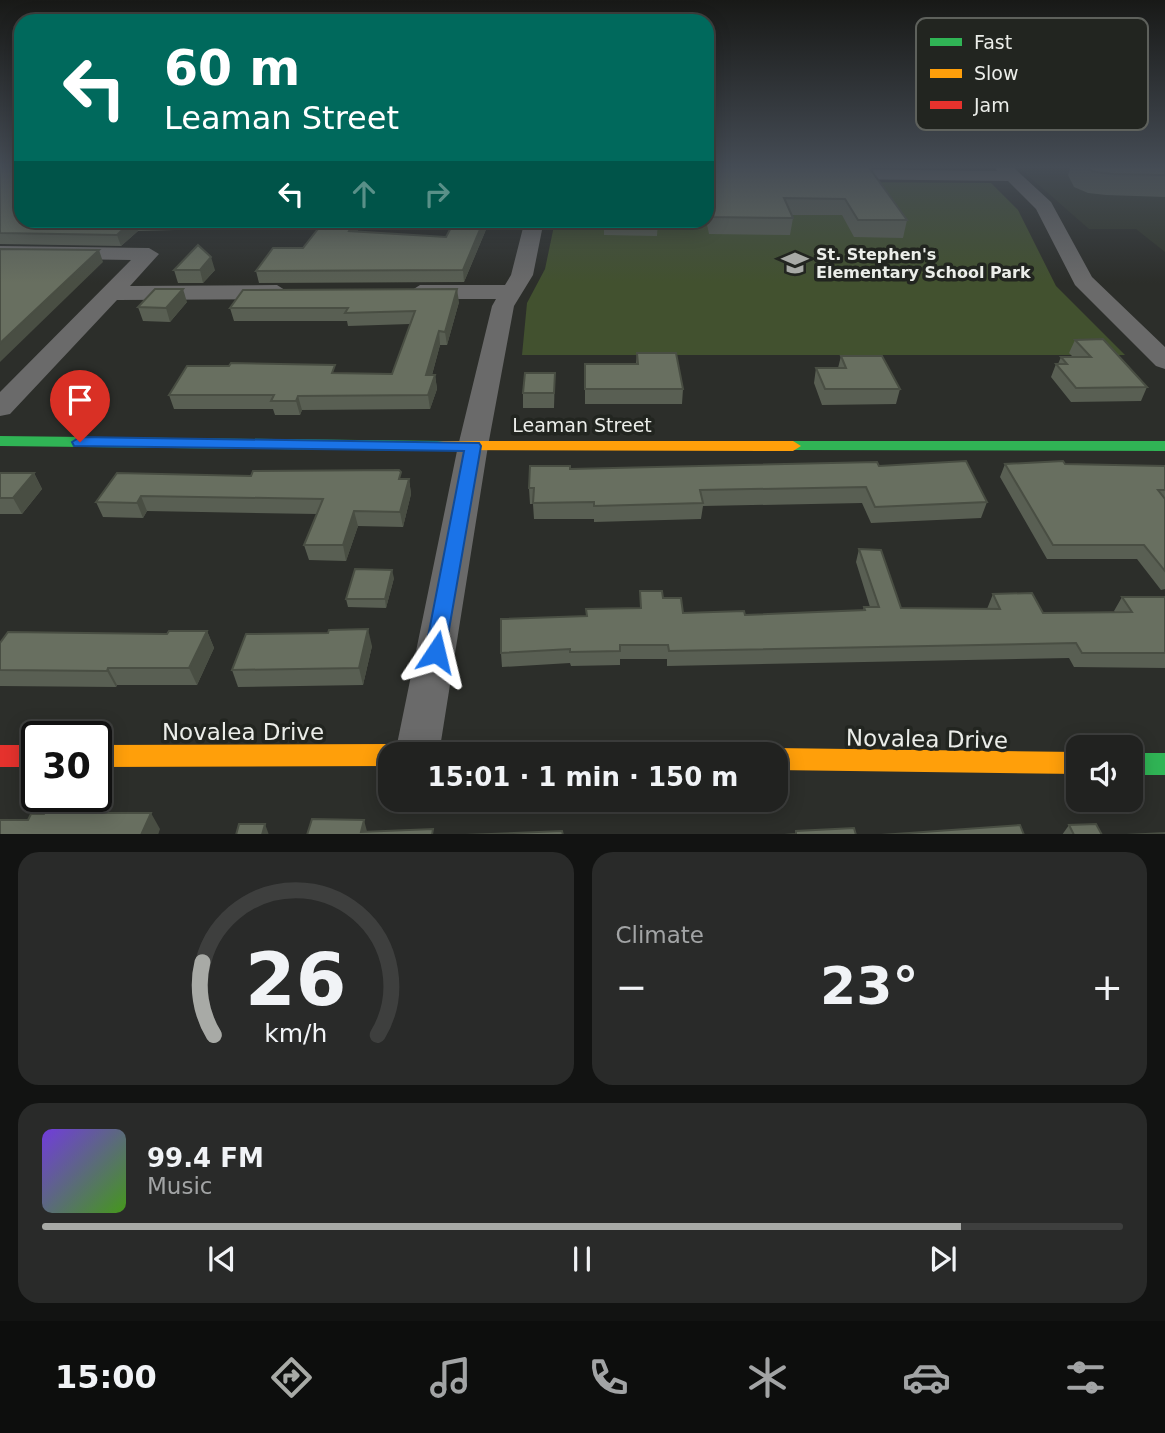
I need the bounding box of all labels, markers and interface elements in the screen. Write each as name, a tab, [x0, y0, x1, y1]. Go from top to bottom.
legend	[916, 18, 1148, 130]
text: Fast	[974, 31, 1012, 53]
text: 60 m	[164, 40, 300, 97]
icon: left	[49, 42, 140, 133]
text: Slow	[974, 62, 1019, 84]
text: Jam	[973, 94, 1010, 116]
text: Leaman Street	[164, 99, 399, 137]
icon: left	[272, 175, 310, 213]
icon: ahead	[345, 175, 383, 213]
icon: right	[418, 175, 456, 213]
place label: St. Stephen's Elementary School Park	[816, 245, 1031, 282]
school or university icon: St. Stephen's Elementary School Park	[780, 248, 810, 278]
pin	[50, 370, 110, 442]
icon: arrive	[61, 381, 99, 419]
street label: Leaman Street	[512, 414, 652, 436]
position arrow	[399, 615, 473, 689]
street label: Novalea Drive	[162, 719, 324, 745]
speed limit sign: 30	[21, 721, 112, 812]
street label: Novalea Drive	[846, 725, 1008, 753]
map controls	[1066, 735, 1143, 812]
button: sound	[1066, 735, 1143, 812]
text: 15:01 · 1 min · 150 m	[428, 762, 738, 792]
text: Climate	[616, 922, 704, 948]
text: 26	[245, 937, 346, 1022]
text: 23°	[820, 956, 918, 1016]
text: −	[616, 965, 647, 1009]
text: +	[1091, 965, 1123, 1009]
text: km/h	[264, 1018, 327, 1047]
text: 99.4 FM	[147, 1143, 264, 1173]
text: Music	[147, 1173, 212, 1199]
icon: previous	[203, 1240, 241, 1278]
icon: pause	[563, 1240, 601, 1278]
icon: next	[924, 1240, 962, 1278]
icon: directions	[267, 1353, 316, 1402]
icon: music	[426, 1353, 475, 1402]
icon: phone	[584, 1353, 633, 1402]
icon: climate	[743, 1353, 792, 1402]
icon: car	[902, 1353, 951, 1402]
icon: filters	[1061, 1353, 1110, 1402]
text: 15:00	[55, 1358, 157, 1396]

